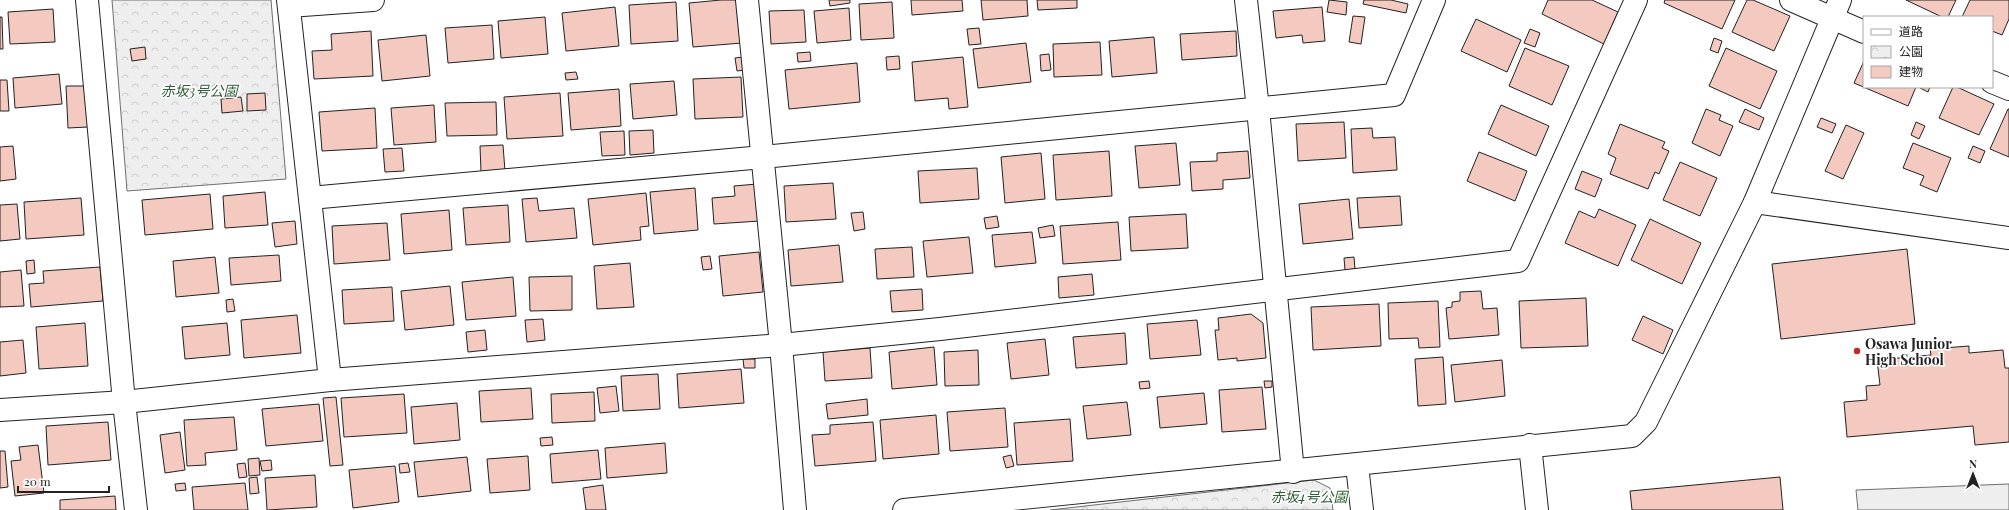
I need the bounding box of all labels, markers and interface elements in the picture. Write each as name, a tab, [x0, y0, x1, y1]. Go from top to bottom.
legend	[1863, 16, 1993, 88]
text: 道路	[1899, 23, 1923, 39]
text: 公園	[1899, 43, 1923, 59]
text: 建物	[1899, 63, 1923, 79]
park label: 赤坂3号公園	[161, 81, 239, 100]
place label: Osawa Junior High School	[1865, 334, 1952, 369]
marker: Osawa Junior High School	[1852, 346, 1862, 356]
north arrow	[1953, 454, 1993, 494]
text: N	[1969, 456, 1977, 471]
scale bar	[18, 468, 109, 494]
text: 20 m	[24, 473, 51, 489]
park label: 赤坂4号公園	[1270, 487, 1350, 506]

